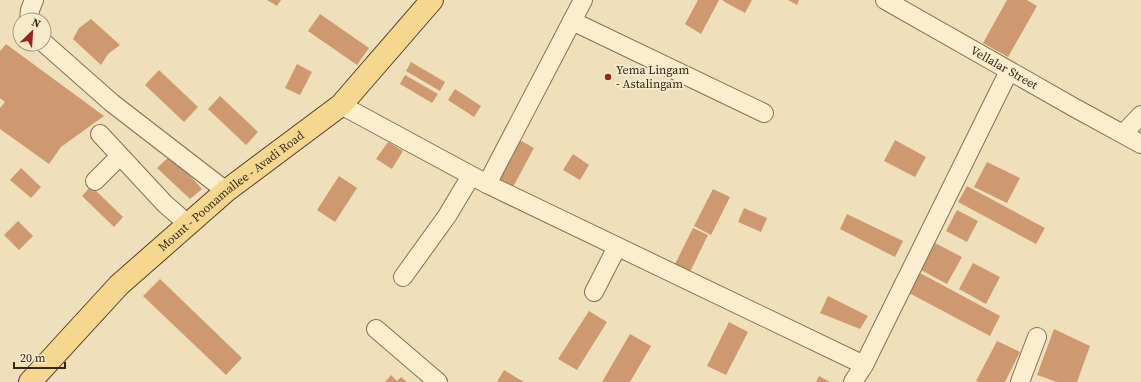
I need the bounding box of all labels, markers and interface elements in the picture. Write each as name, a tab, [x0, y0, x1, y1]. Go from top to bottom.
north arrow	[12, 12, 52, 52]
text: N	[29, 15, 43, 32]
street label: Vellalar Street	[968, 42, 1041, 93]
place label: Yema Lingam - Astalingam	[616, 62, 689, 92]
marker: Yema Lingam - Astalingam	[603, 72, 613, 82]
street label: Mount - Poonamallee - Avadi Road	[155, 127, 307, 255]
scale bar	[14, 344, 65, 370]
text: 20 m	[20, 350, 46, 366]

